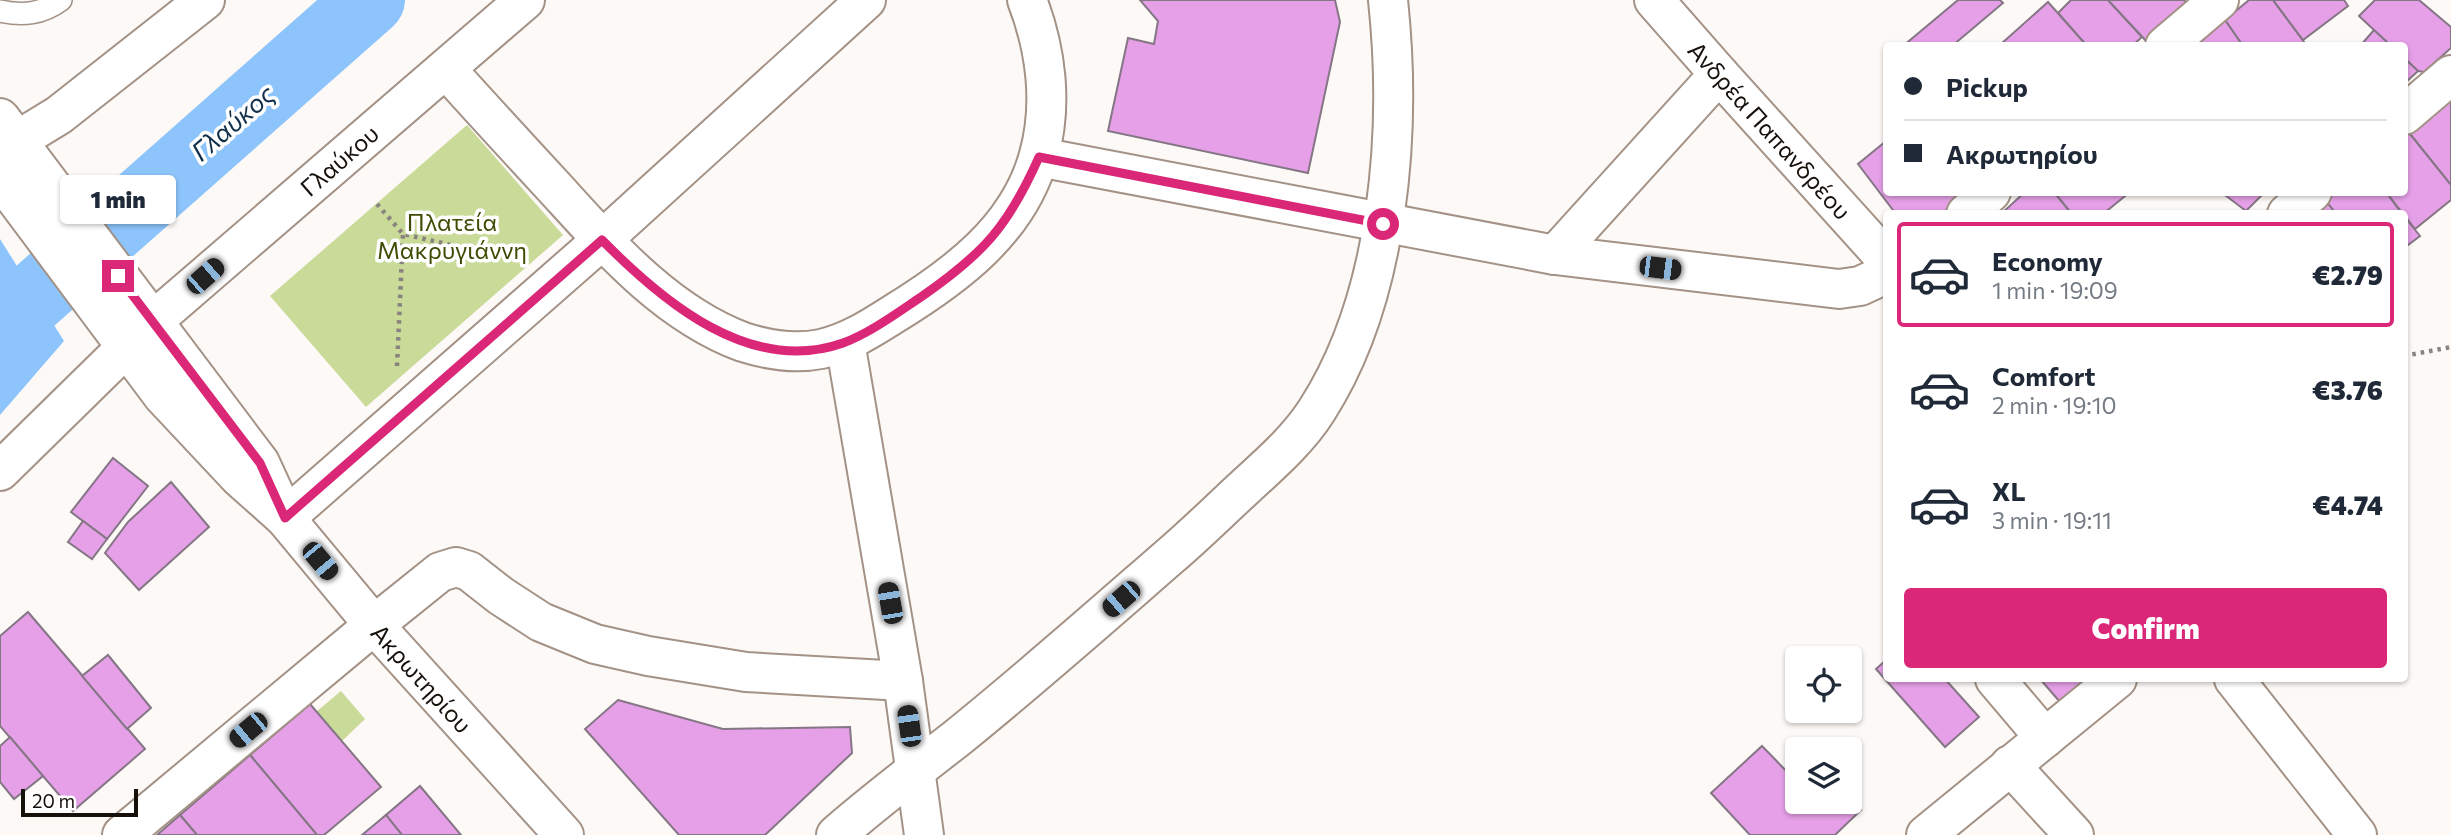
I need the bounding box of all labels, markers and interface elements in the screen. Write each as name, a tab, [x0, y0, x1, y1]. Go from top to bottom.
street label: Ανδρέα Παπανδρέου	[1682, 35, 1858, 225]
text: Pickup	[1946, 71, 2028, 102]
water label: Γλαύκος	[184, 77, 280, 167]
street label: Γλαύκου	[294, 118, 384, 202]
text: Ακρωτηρίου	[1946, 138, 2098, 169]
callout: 1 min	[60, 174, 176, 224]
text: 1 min	[90, 185, 146, 213]
park label: Πλατεία Μακρυγιάννη	[377, 207, 527, 264]
route start	[1367, 208, 1399, 240]
icon: car	[1908, 243, 1971, 306]
text: Economy	[1992, 245, 2103, 276]
car	[183, 254, 228, 298]
car	[1638, 255, 1683, 281]
text: €2.79	[2312, 259, 2383, 290]
route end	[102, 260, 134, 292]
text: 1 min · 19:09	[1992, 276, 2118, 304]
icon: car	[1908, 358, 1971, 421]
text: Comfort	[1992, 360, 2095, 391]
text: €3.76	[2312, 374, 2383, 405]
text: 2 min · 19:10	[1992, 391, 2117, 419]
icon: car	[1908, 473, 1971, 536]
text: XL	[1992, 475, 2026, 506]
text: €4.74	[2312, 489, 2383, 520]
text: 3 min · 19:11	[1992, 506, 2112, 534]
car	[299, 538, 342, 584]
car	[1099, 577, 1144, 621]
car	[877, 580, 904, 626]
button: Confirm	[1904, 588, 2387, 668]
street label: Ακρωτηρίου	[366, 618, 478, 738]
map controls	[1785, 646, 1862, 814]
button: locate	[1785, 646, 1862, 723]
car	[896, 704, 923, 748]
car	[226, 708, 271, 752]
button: layers	[1785, 737, 1862, 814]
scale bar	[21, 786, 138, 818]
text: 20 m	[32, 789, 75, 812]

